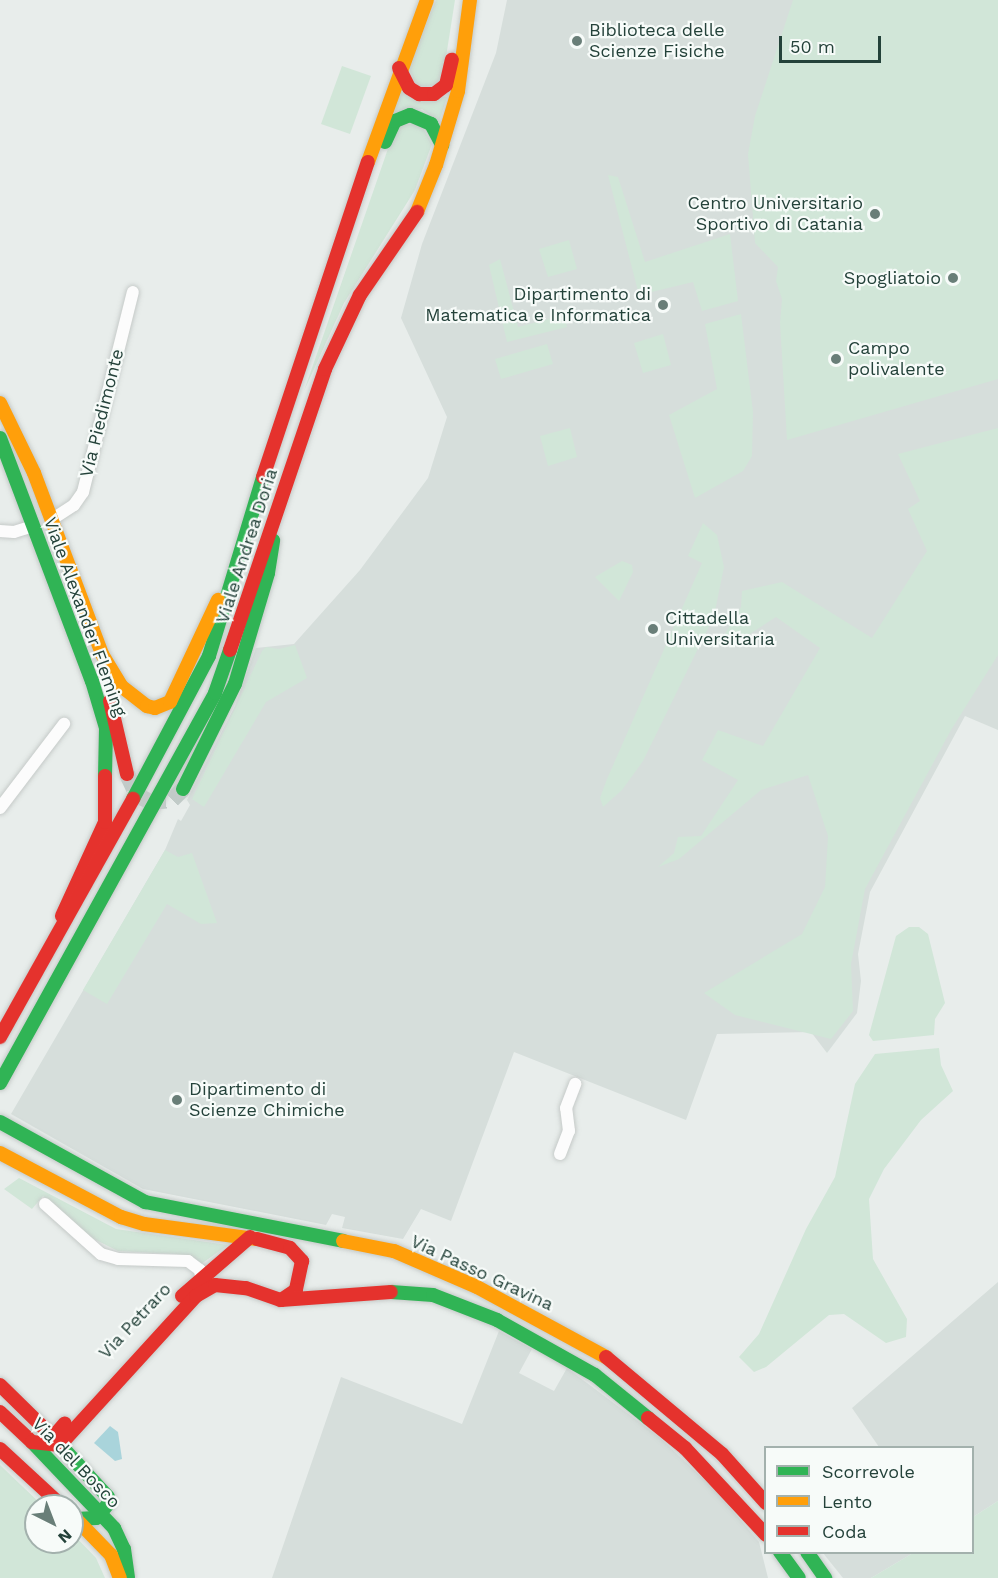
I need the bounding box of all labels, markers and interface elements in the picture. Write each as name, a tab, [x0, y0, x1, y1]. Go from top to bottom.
place label: Biblioteca delle Scienze Fisiche	[589, 20, 725, 63]
scale bar	[782, 24, 884, 62]
marker: Biblioteca delle Scienze Fisiche	[570, 34, 584, 48]
text: 50 m	[790, 36, 835, 57]
place label: Centro Universitario Sportivo di Catania	[687, 193, 863, 236]
marker: Centro Universitario Sportivo di Catania	[868, 207, 882, 221]
place label: Spogliatoio	[844, 267, 941, 289]
marker: Spogliatoio	[946, 271, 960, 285]
place label: Dipartimento di Matematica e Informatica	[425, 284, 651, 326]
marker: Dipartimento di Matematica e Informatica	[656, 298, 670, 312]
place label: Campo polivalente	[848, 338, 945, 380]
street label: Via Piedimonte	[76, 346, 128, 480]
marker: Campo polivalente	[829, 352, 843, 366]
street label: Viale Andrea Doria	[212, 465, 282, 627]
street label: Viale Alexander Fleming	[39, 514, 131, 720]
place label: Cittadella Universitaria	[665, 608, 775, 650]
marker: Cittadella Universitaria	[646, 622, 660, 636]
place label: Dipartimento di Scienze Chimiche	[189, 1079, 345, 1122]
marker: Dipartimento di Scienze Chimiche	[170, 1093, 184, 1107]
street label: Via Passo Gravina	[407, 1230, 557, 1316]
street label: Via Petraro	[94, 1278, 176, 1364]
street label: Via del Bosco	[27, 1413, 125, 1513]
legend	[764, 1446, 974, 1554]
text: Scorrevole	[822, 1461, 915, 1482]
text: Lento	[822, 1491, 872, 1512]
north arrow	[24, 1494, 84, 1554]
text: Coda	[822, 1521, 867, 1542]
text: N	[54, 1525, 76, 1547]

